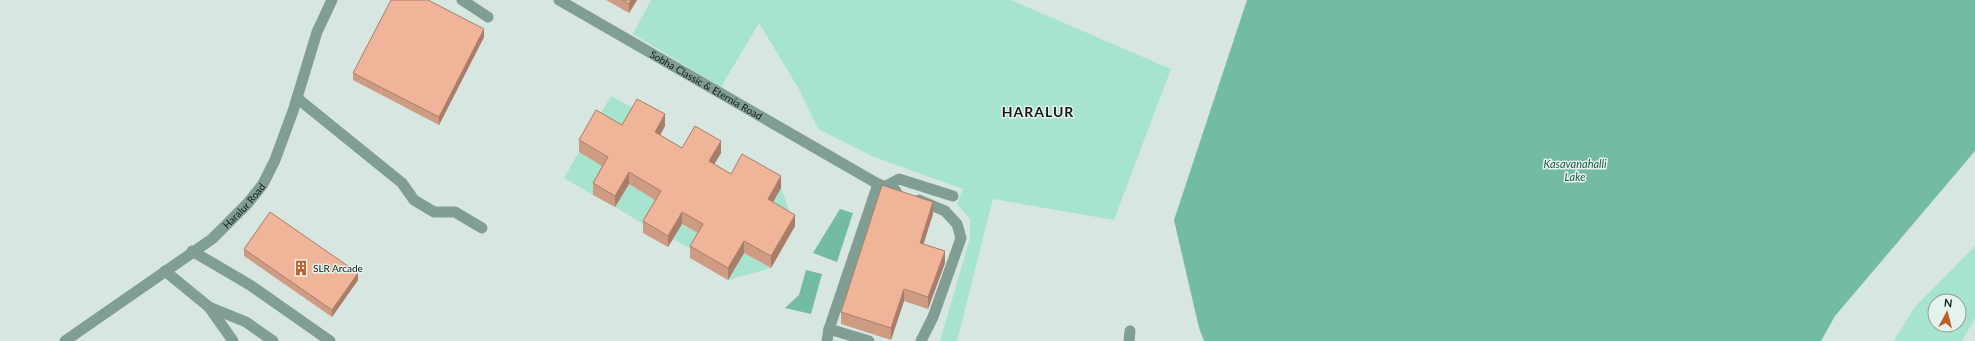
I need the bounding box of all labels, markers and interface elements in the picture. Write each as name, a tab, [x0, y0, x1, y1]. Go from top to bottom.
street label: Sobha Classic & Eternia Road	[648, 48, 765, 122]
district label: HARALUR	[1002, 103, 1074, 120]
water label: Kasavanahalli Lake	[1543, 157, 1607, 183]
street label: Haralur Road	[220, 181, 267, 231]
building icon: SLR Arcade	[292, 259, 310, 277]
place label: SLR Arcade	[313, 262, 363, 274]
north arrow	[1927, 293, 1967, 333]
text: N	[1943, 296, 1953, 310]

